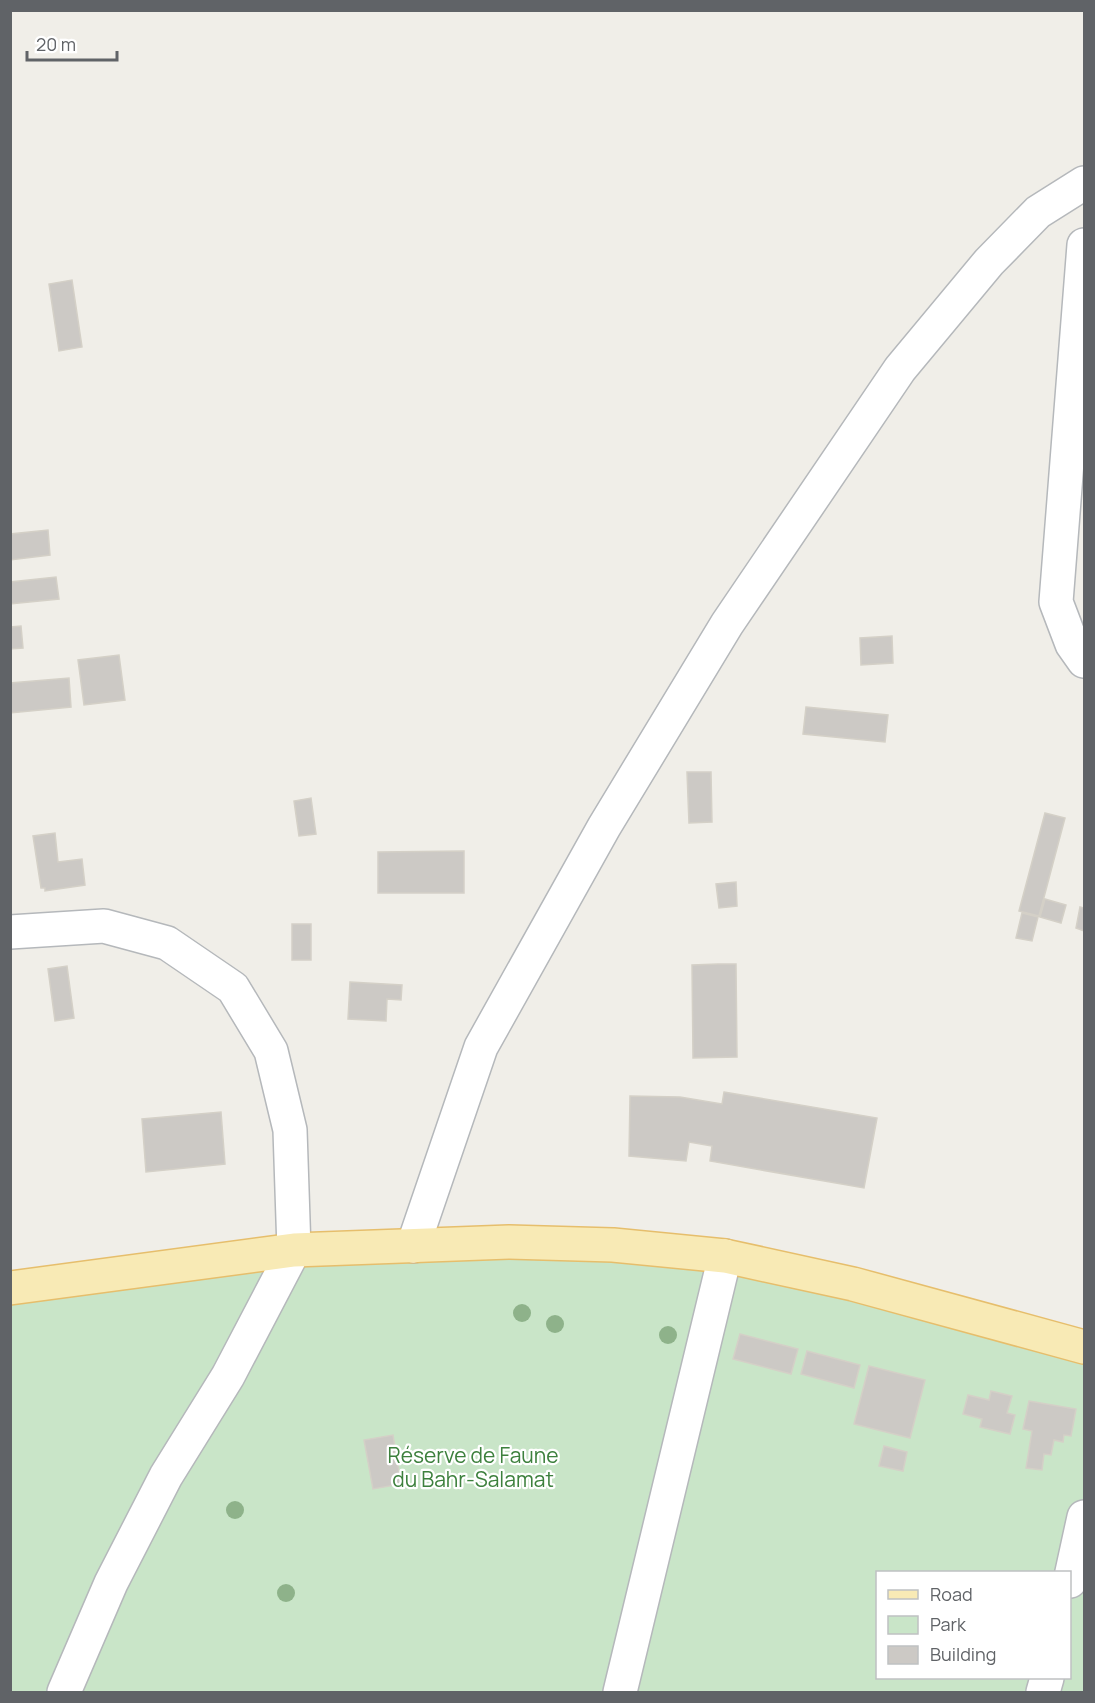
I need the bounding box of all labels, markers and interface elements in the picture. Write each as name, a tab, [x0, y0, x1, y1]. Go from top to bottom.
scale bar	[27, 24, 117, 62]
text: 20 m	[36, 32, 76, 56]
park label: Réserve de Faune du Bahr-Salamat	[388, 1441, 559, 1493]
legend	[876, 1571, 1071, 1679]
text: Road	[930, 1582, 973, 1606]
text: Park	[930, 1612, 967, 1636]
text: Building	[930, 1642, 996, 1666]

